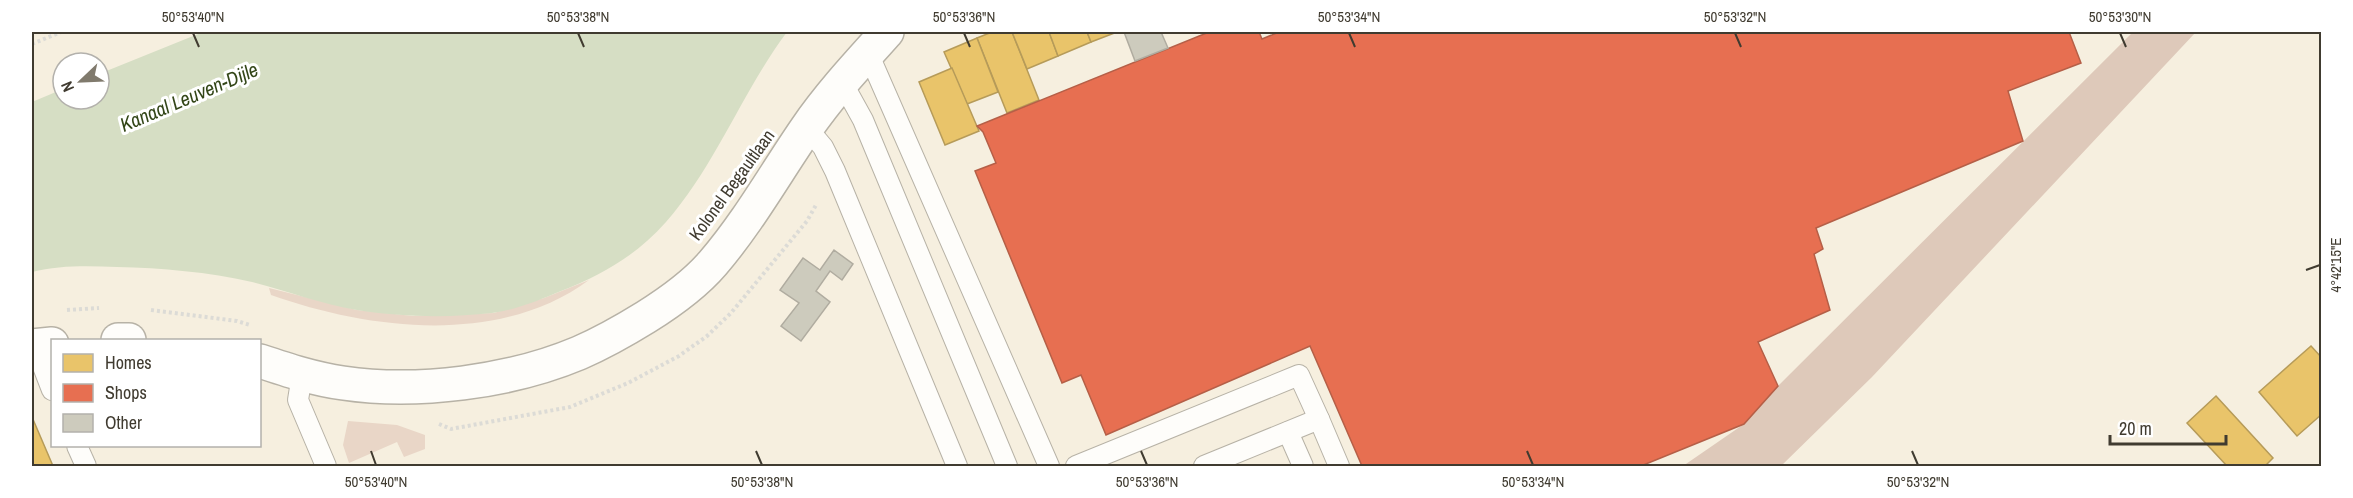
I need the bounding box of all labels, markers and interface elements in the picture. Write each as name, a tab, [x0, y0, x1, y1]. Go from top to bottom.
text: 50°53'40"N	[162, 6, 224, 27]
text: 50°53'38"N	[547, 6, 609, 27]
text: 50°53'36"N	[933, 6, 995, 27]
text: 50°53'34"N	[1318, 6, 1380, 27]
text: 50°53'32"N	[1704, 6, 1766, 27]
text: 50°53'30"N	[2089, 6, 2151, 27]
north arrow	[51, 51, 111, 111]
water label: Kanaal Leuven-Dijle	[116, 55, 262, 138]
text: N	[55, 78, 79, 96]
street label: Kolonel Begaultlaan	[683, 124, 780, 245]
text: 4°42'15"E	[2325, 237, 2346, 293]
legend	[51, 339, 261, 447]
text: Homes	[105, 350, 152, 375]
text: Shops	[105, 380, 147, 405]
scale bar	[2110, 408, 2226, 446]
text: Other	[105, 410, 142, 435]
text: 20 m	[2119, 416, 2152, 441]
text: 50°53'40"N	[345, 471, 407, 492]
text: 50°53'38"N	[731, 471, 793, 492]
text: 50°53'36"N	[1116, 471, 1178, 492]
text: 50°53'34"N	[1502, 471, 1564, 492]
text: 50°53'32"N	[1887, 471, 1949, 492]

